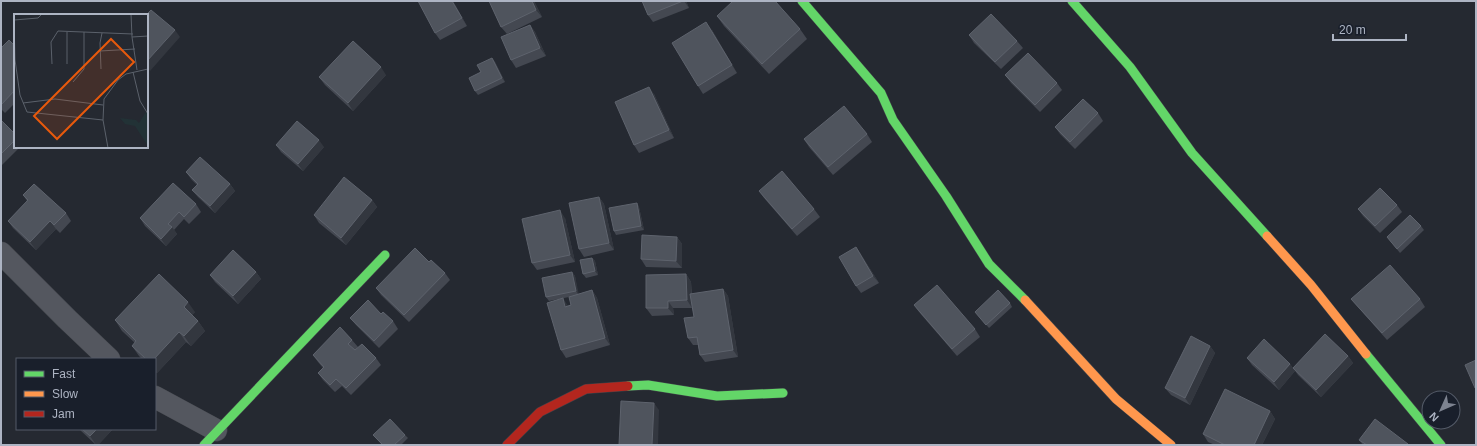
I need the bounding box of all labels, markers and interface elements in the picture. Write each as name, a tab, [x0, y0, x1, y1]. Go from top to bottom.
inset map	[14, 14, 148, 148]
scale bar	[1333, 16, 1406, 42]
text: 20 m	[1339, 23, 1366, 37]
legend	[16, 358, 156, 430]
text: Fast	[52, 367, 76, 381]
text: Slow	[52, 387, 78, 401]
north arrow	[1421, 390, 1461, 430]
text: Jam	[52, 407, 75, 421]
text: N	[1427, 410, 1441, 424]

